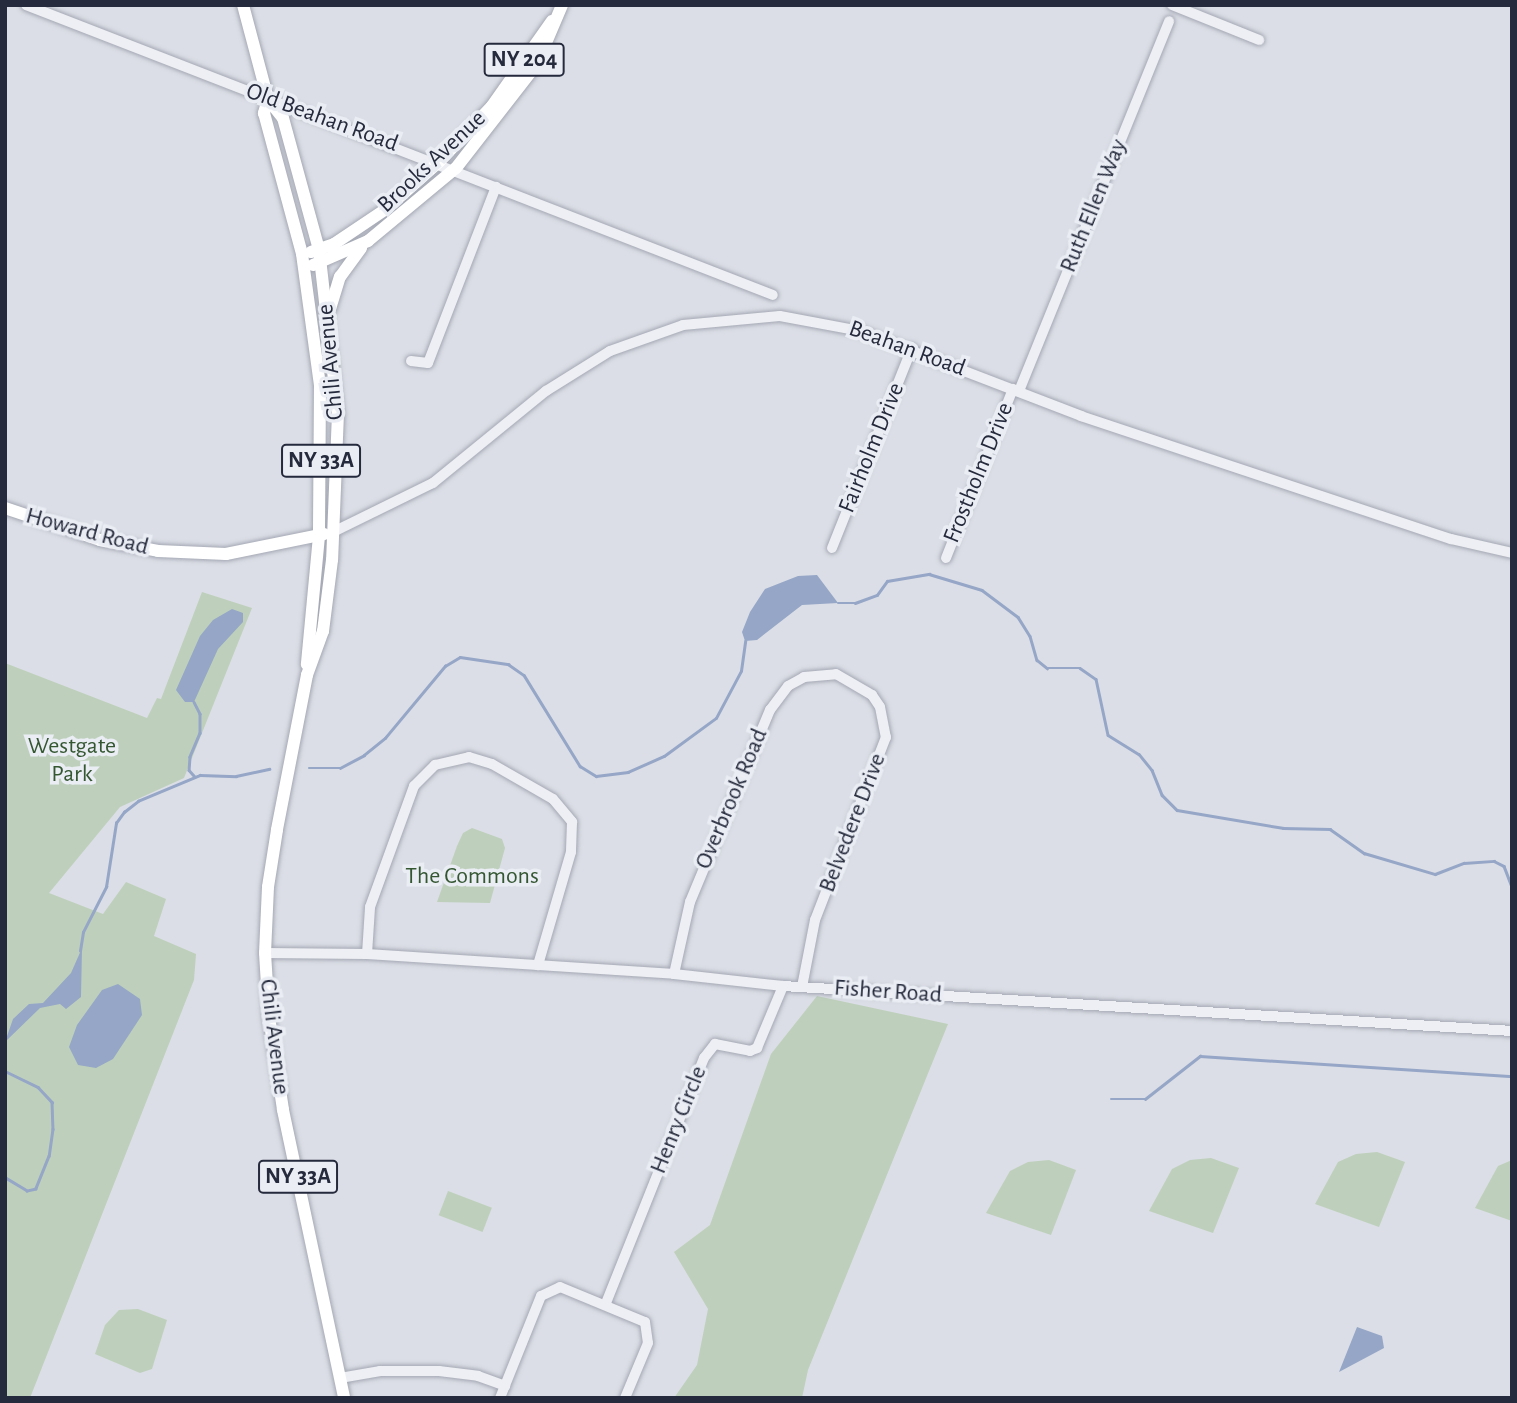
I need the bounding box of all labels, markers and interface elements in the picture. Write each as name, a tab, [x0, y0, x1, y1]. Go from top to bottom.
road number: NY 204	[482, 40, 566, 80]
street label: Old Beahan Road	[242, 77, 402, 159]
street label: Brooks Avenue	[372, 105, 492, 219]
street label: Ruth Ellen Way	[1054, 135, 1134, 277]
street label: Chili Avenue	[312, 303, 350, 421]
street label: Beahan Road	[845, 315, 969, 383]
street label: Fairholm Drive	[833, 379, 911, 517]
street label: Frostholm Drive	[938, 399, 1020, 547]
road number: NY 33A	[281, 442, 361, 481]
street label: Howard Road	[22, 502, 152, 562]
street label: Overbrook Road	[689, 724, 775, 874]
park label: Westgate Park	[28, 733, 116, 789]
street label: Belvedere Drive	[813, 749, 893, 897]
park label: The Commons	[405, 863, 539, 891]
street label: Fisher Road	[833, 974, 943, 1010]
street label: Chili Avenue	[253, 977, 295, 1097]
street label: Henry Circle	[644, 1062, 714, 1178]
road number: NY 33A	[258, 1158, 338, 1196]

